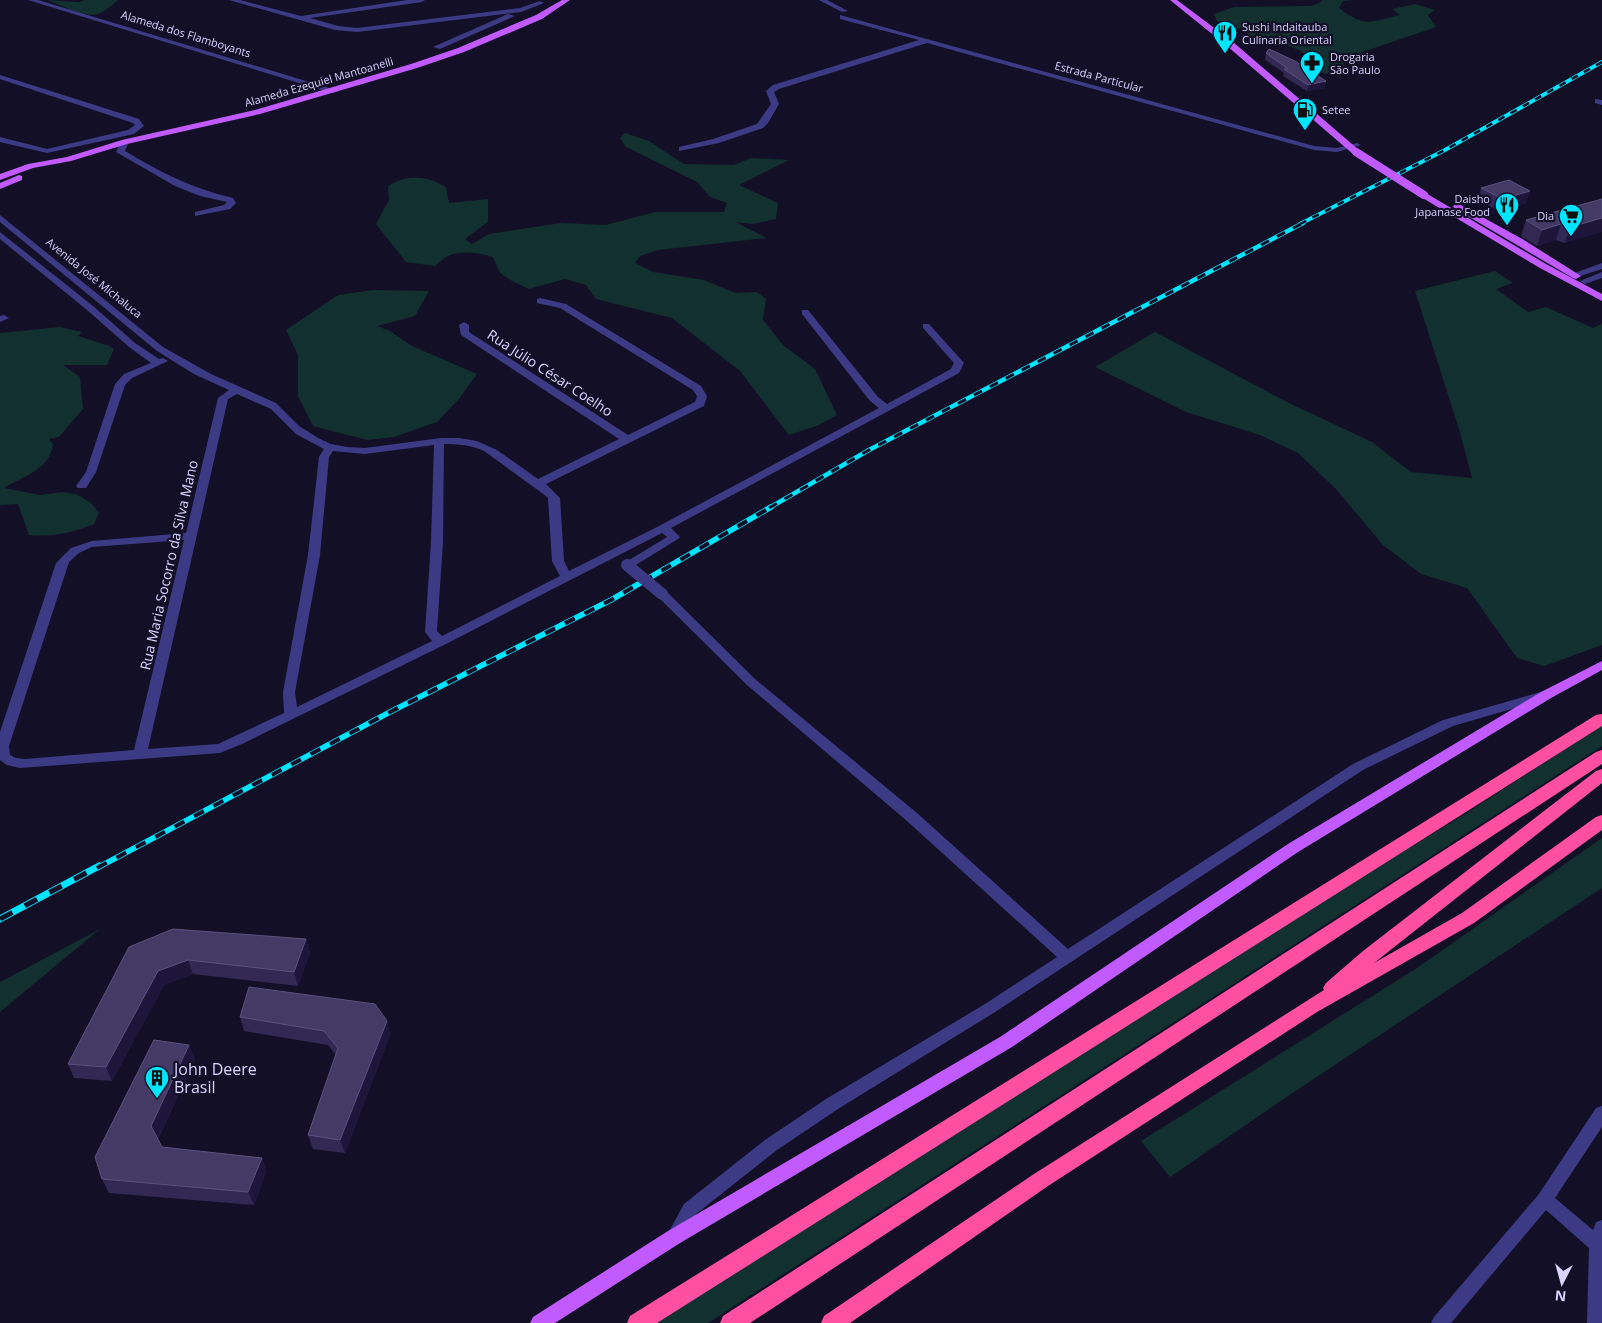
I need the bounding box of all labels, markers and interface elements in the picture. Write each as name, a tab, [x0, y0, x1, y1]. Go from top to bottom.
street label: Alameda dos Flamboyants	[119, 7, 253, 60]
place label: Sushi Indaitauba Culinaria Oriental	[1242, 19, 1332, 47]
restaurant icon: Sushi Indaitauba Culinaria Oriental	[1212, 20, 1238, 54]
place label: Drogaria São Paulo	[1330, 49, 1381, 77]
pharmacy icon: Drogaria São Paulo	[1299, 50, 1325, 84]
street label: Alameda Ezequiel Mantoanelli	[243, 53, 395, 110]
street label: Estrada Particular	[1053, 58, 1145, 96]
fuel station icon: Setee	[1292, 97, 1318, 131]
place label: Setee	[1322, 102, 1350, 117]
place label: Daisho Japanase Food	[1414, 191, 1490, 219]
restaurant icon: Daisho Japanase Food	[1494, 192, 1520, 226]
supermarket icon: Dia	[1558, 203, 1584, 237]
place label: Dia	[1537, 208, 1554, 223]
street label: Avenida José Michaluca	[43, 234, 145, 321]
street label: Rua Júlio César Coelho	[484, 325, 617, 420]
street label: Rua Maria Socorro da Silva Mano	[135, 458, 202, 672]
place label: John Deere Brasil	[172, 1058, 257, 1098]
building icon: John Deere Brasil	[144, 1065, 170, 1099]
north arrow	[1537, 1258, 1587, 1308]
text: N	[1554, 1286, 1567, 1306]

